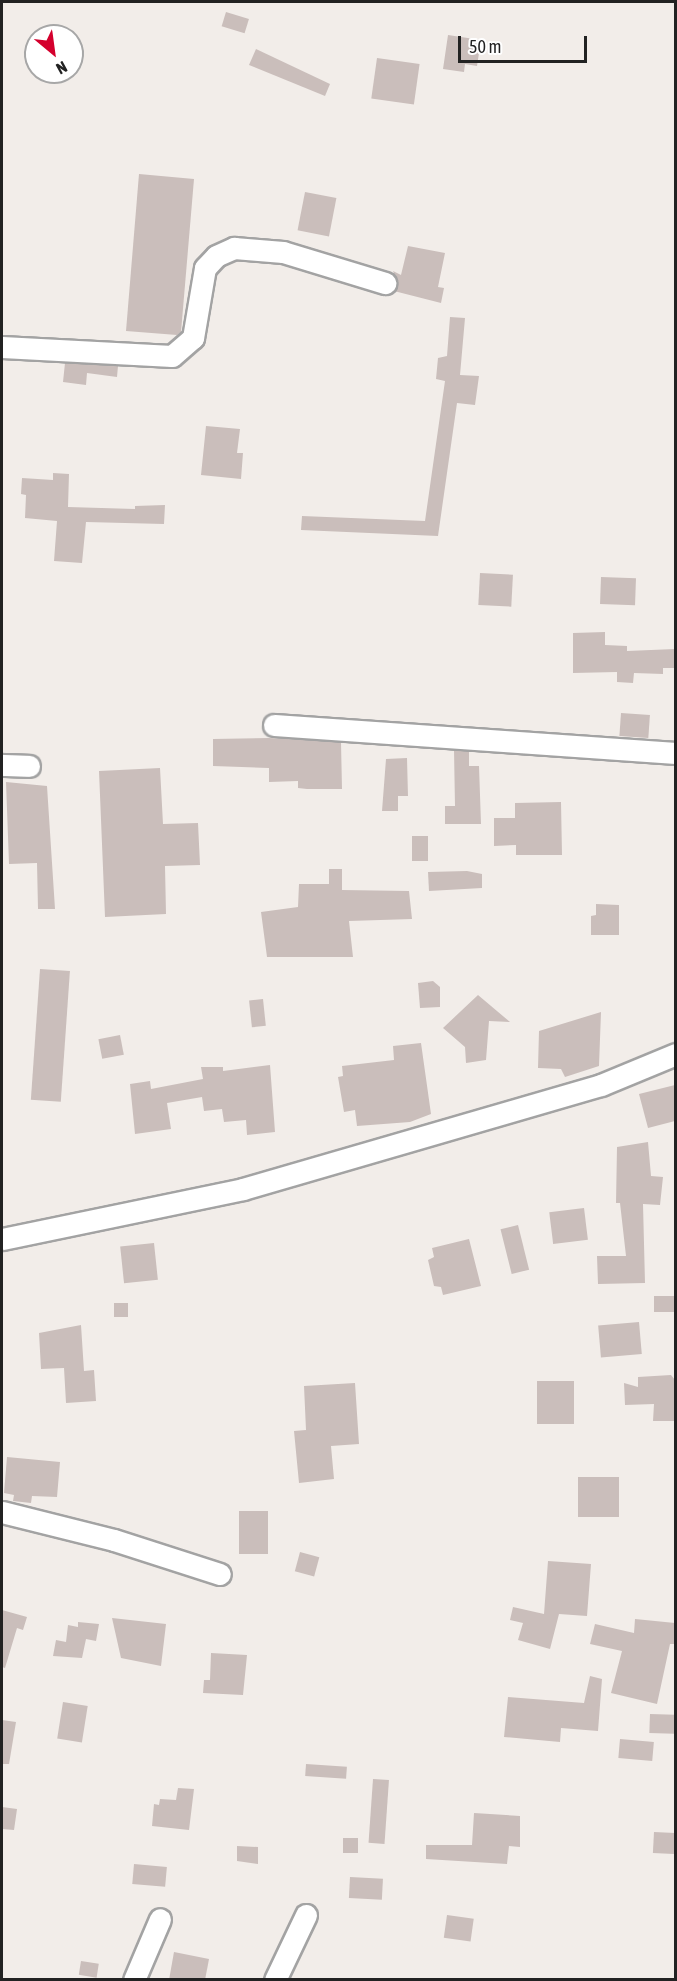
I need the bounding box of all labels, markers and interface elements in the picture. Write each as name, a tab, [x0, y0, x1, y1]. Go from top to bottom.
north arrow	[24, 24, 84, 84]
scale bar	[461, 24, 590, 62]
text: 50 m	[469, 36, 501, 57]
text: N	[53, 58, 70, 78]

